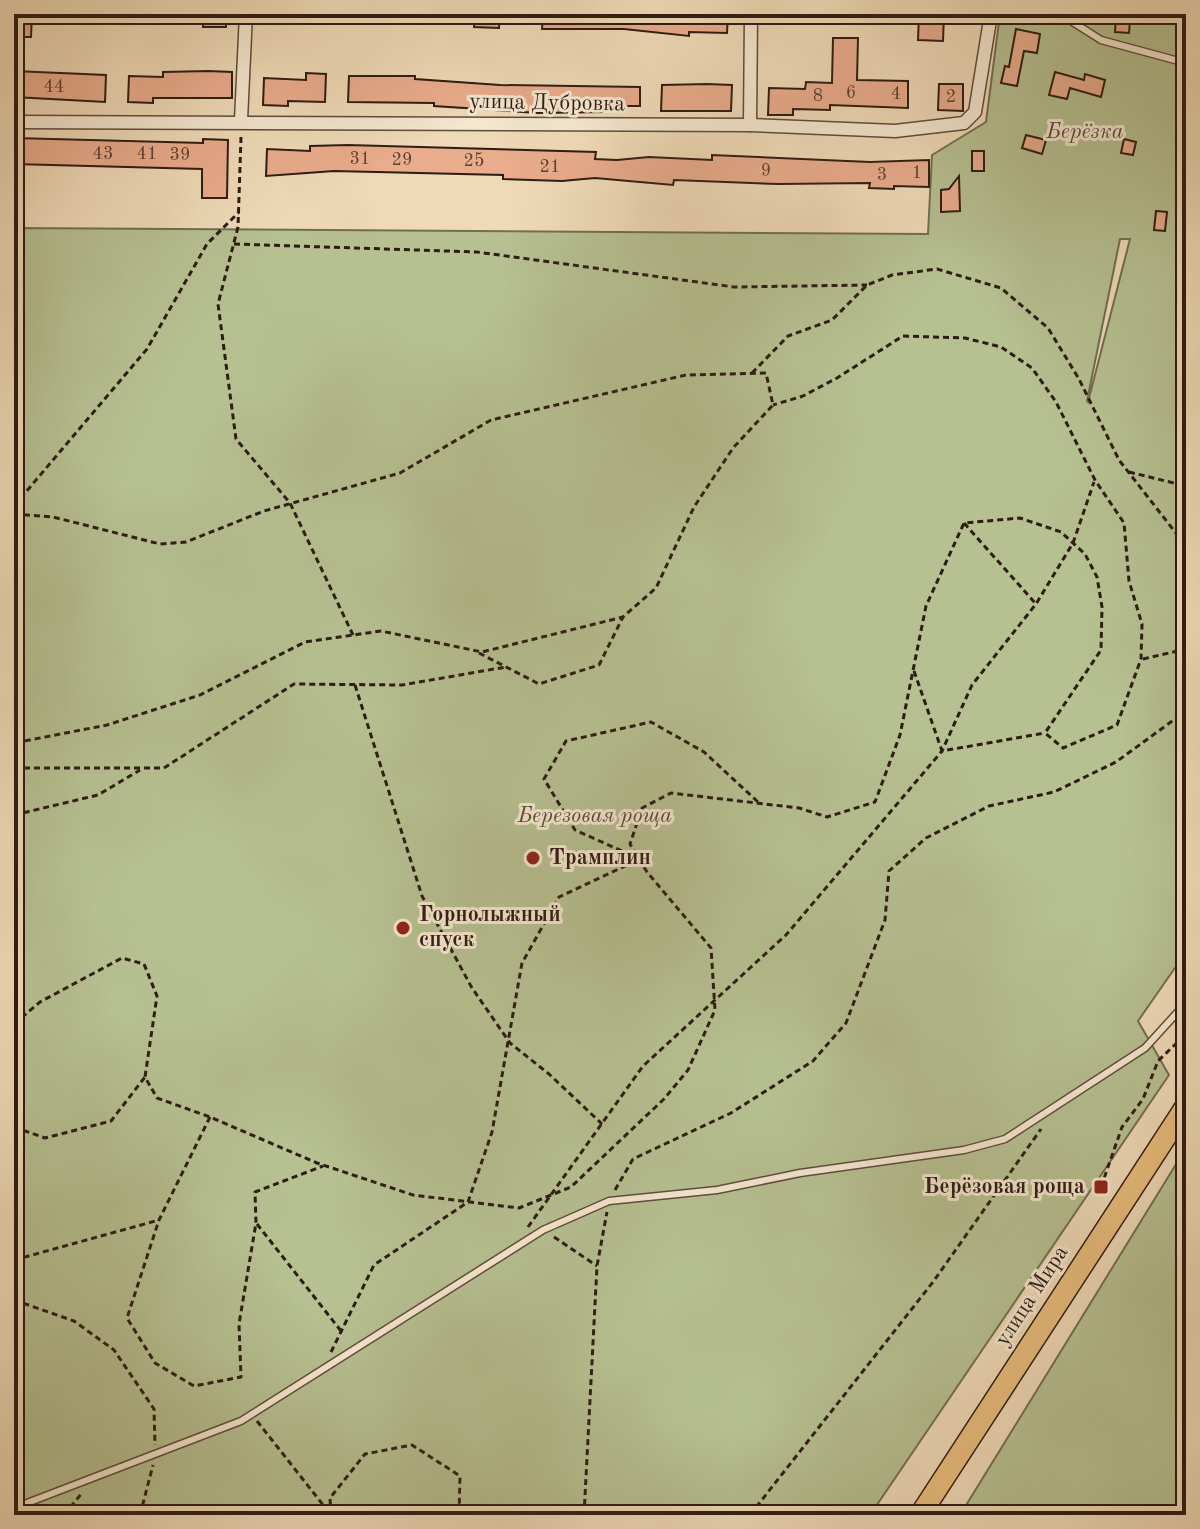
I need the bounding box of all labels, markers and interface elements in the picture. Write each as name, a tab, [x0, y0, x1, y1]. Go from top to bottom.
house number: 44	[44, 78, 64, 96]
house number: 6	[846, 84, 856, 102]
house number: 4	[891, 85, 901, 103]
house number: 8	[813, 87, 823, 105]
house number: 2	[946, 88, 956, 106]
street label: улица Дубровка	[469, 91, 625, 115]
park label: Берёзка	[1045, 121, 1124, 143]
house number: 43	[93, 145, 113, 163]
house number: 41	[137, 145, 157, 163]
house number: 39	[170, 146, 190, 164]
house number: 31	[350, 150, 370, 168]
house number: 29	[392, 151, 412, 169]
house number: 25	[464, 152, 484, 170]
house number: 21	[540, 158, 560, 176]
house number: 9	[761, 162, 771, 180]
house number: 1	[912, 164, 922, 182]
house number: 3	[877, 166, 887, 184]
park label: Березовая роща	[517, 805, 672, 827]
place label: Трамплин	[549, 847, 651, 869]
marker: Трамплин	[524, 849, 542, 867]
place label: Горнолыжный спуск	[419, 904, 561, 951]
marker: Горнолыжный спуск	[394, 919, 412, 937]
place label: Берёзовая роща	[924, 1176, 1085, 1198]
marker: Берёзовая роща	[1092, 1178, 1110, 1196]
street label: улица Мира	[991, 1242, 1073, 1350]

